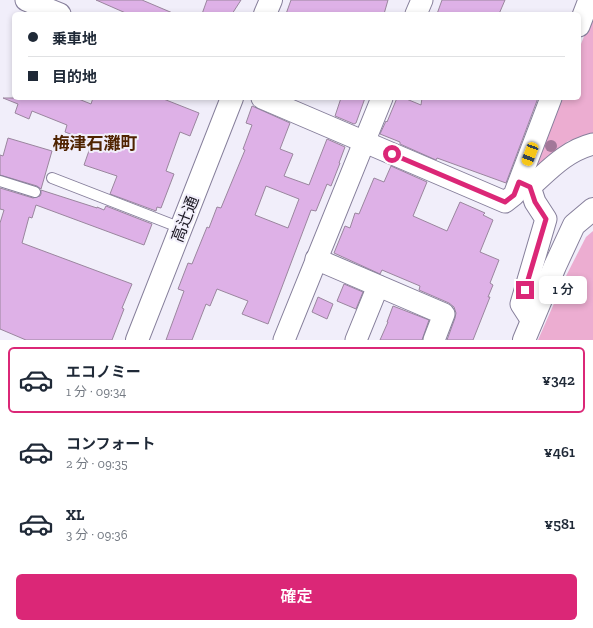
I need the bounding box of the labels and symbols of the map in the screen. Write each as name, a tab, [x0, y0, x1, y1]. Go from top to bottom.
district label: 梅津石灘町	[53, 133, 138, 153]
car	[520, 141, 540, 167]
route start	[383, 145, 401, 163]
street label: 高辻通	[168, 193, 202, 245]
callout: 1 分	[539, 276, 587, 304]
route end	[516, 281, 534, 299]

